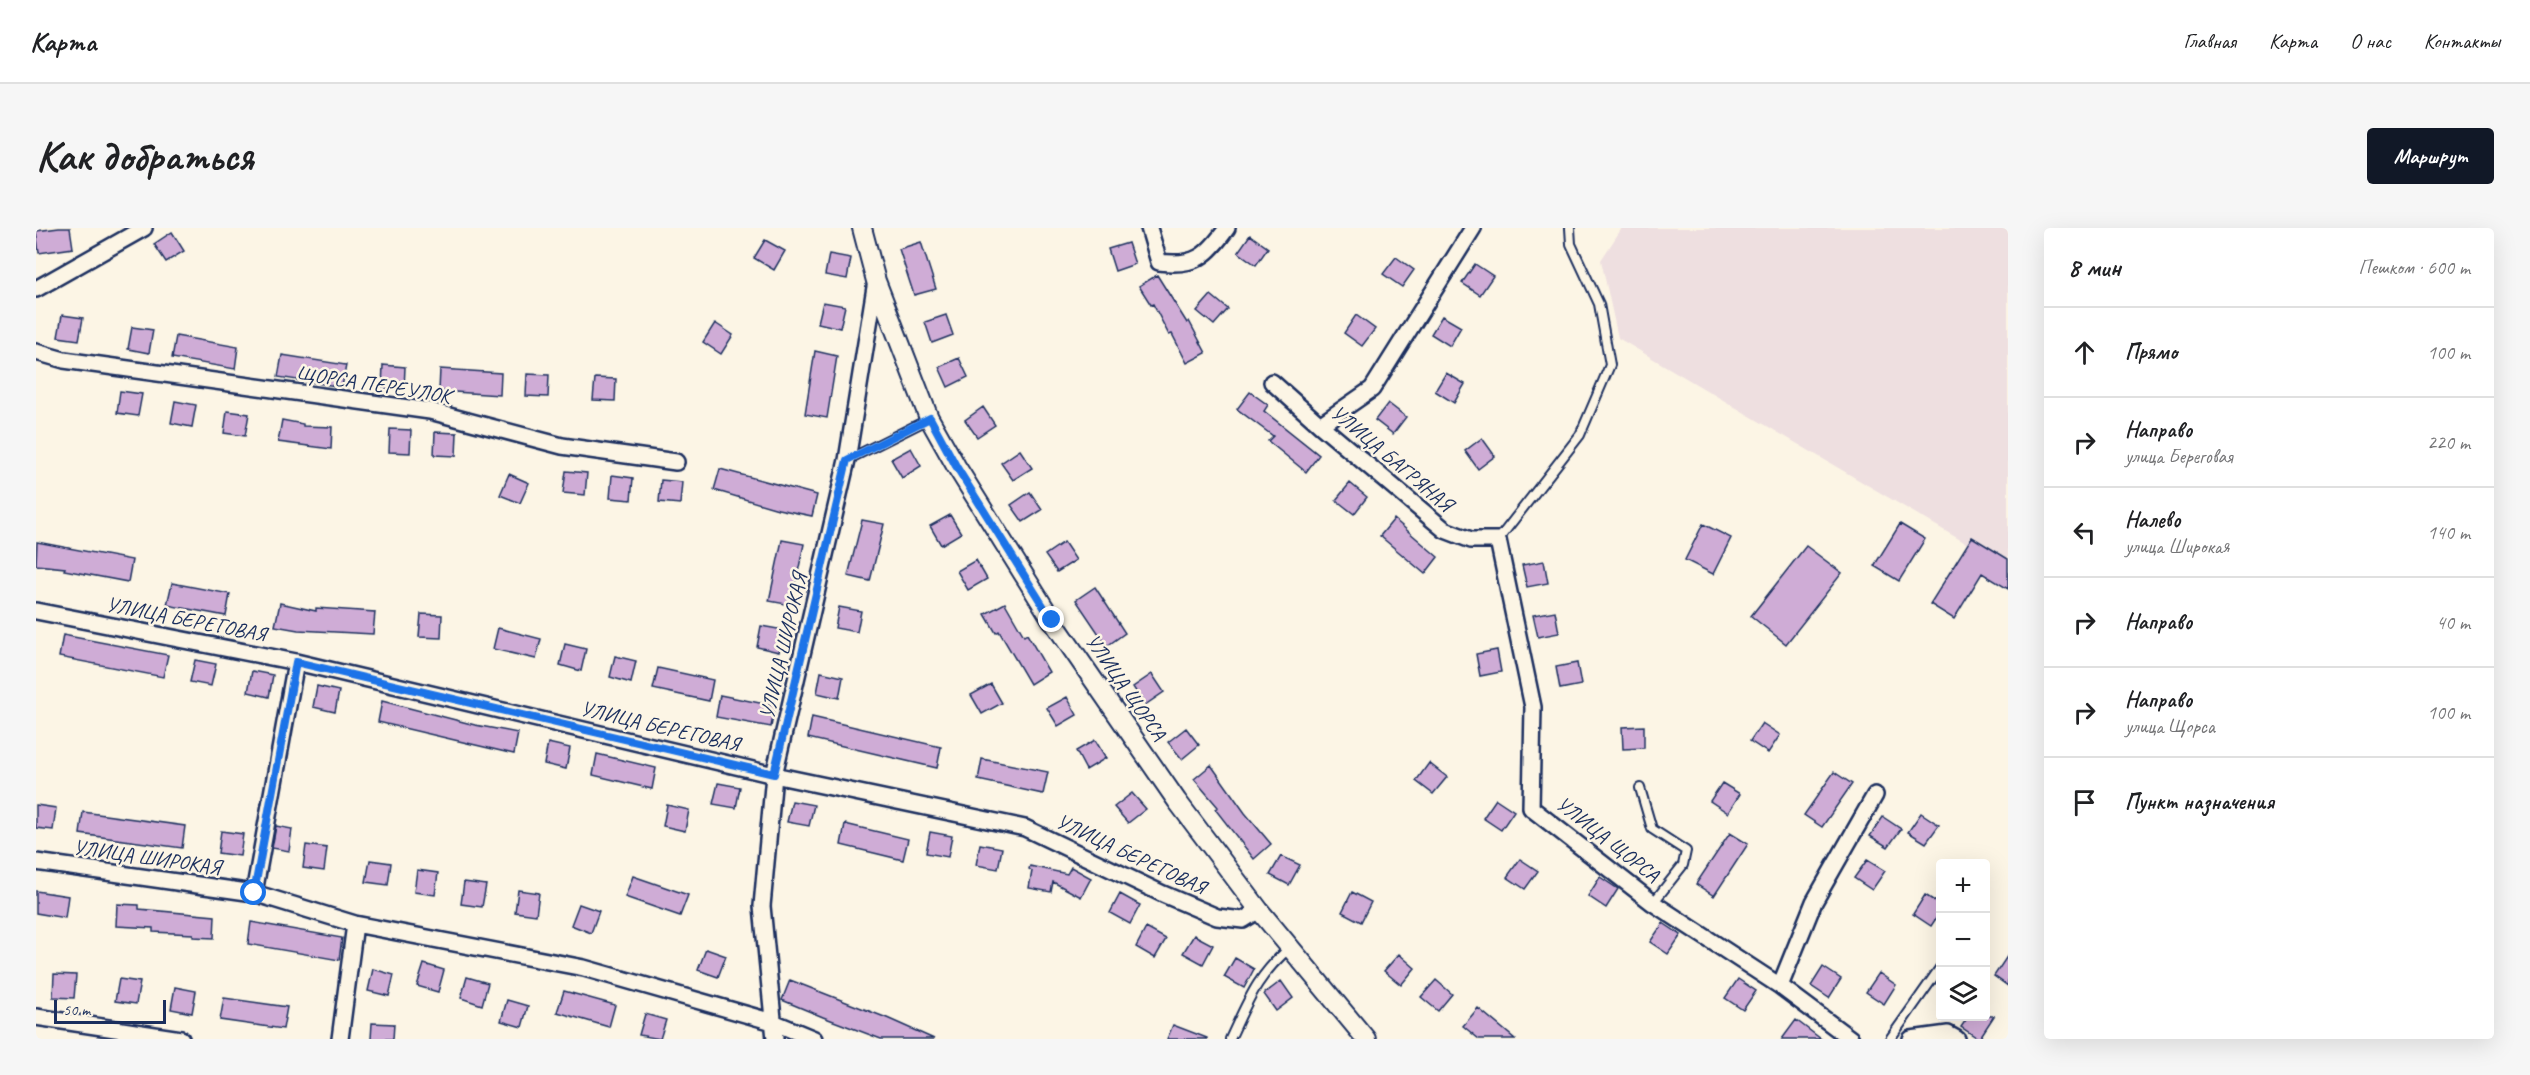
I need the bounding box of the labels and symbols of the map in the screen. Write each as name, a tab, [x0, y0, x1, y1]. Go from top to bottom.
street label: ЩОРСА ПЕРЕУЛОК	[296, 359, 457, 410]
street label: УЛИЦА БАГРЯНАЯ	[1326, 399, 1461, 519]
street label: УЛИЦА ШИРОКАЯ	[754, 567, 813, 721]
street label: УЛИЦА БЕРЕГОВАЯ	[104, 591, 271, 648]
route end	[1038, 606, 1064, 632]
street label: УЛИЦА ЩОРСА	[1080, 629, 1172, 746]
street label: УЛИЦА БЕРЕГОВАЯ	[578, 695, 745, 758]
street label: УЛИЦА ЩОРСА	[1551, 791, 1665, 888]
street label: УЛИЦА БЕРЕГОВАЯ	[1052, 808, 1213, 901]
street label: УЛИЦА ШИРОКАЯ	[72, 834, 226, 881]
route start	[240, 879, 266, 905]
scale bar	[54, 997, 166, 1024]

